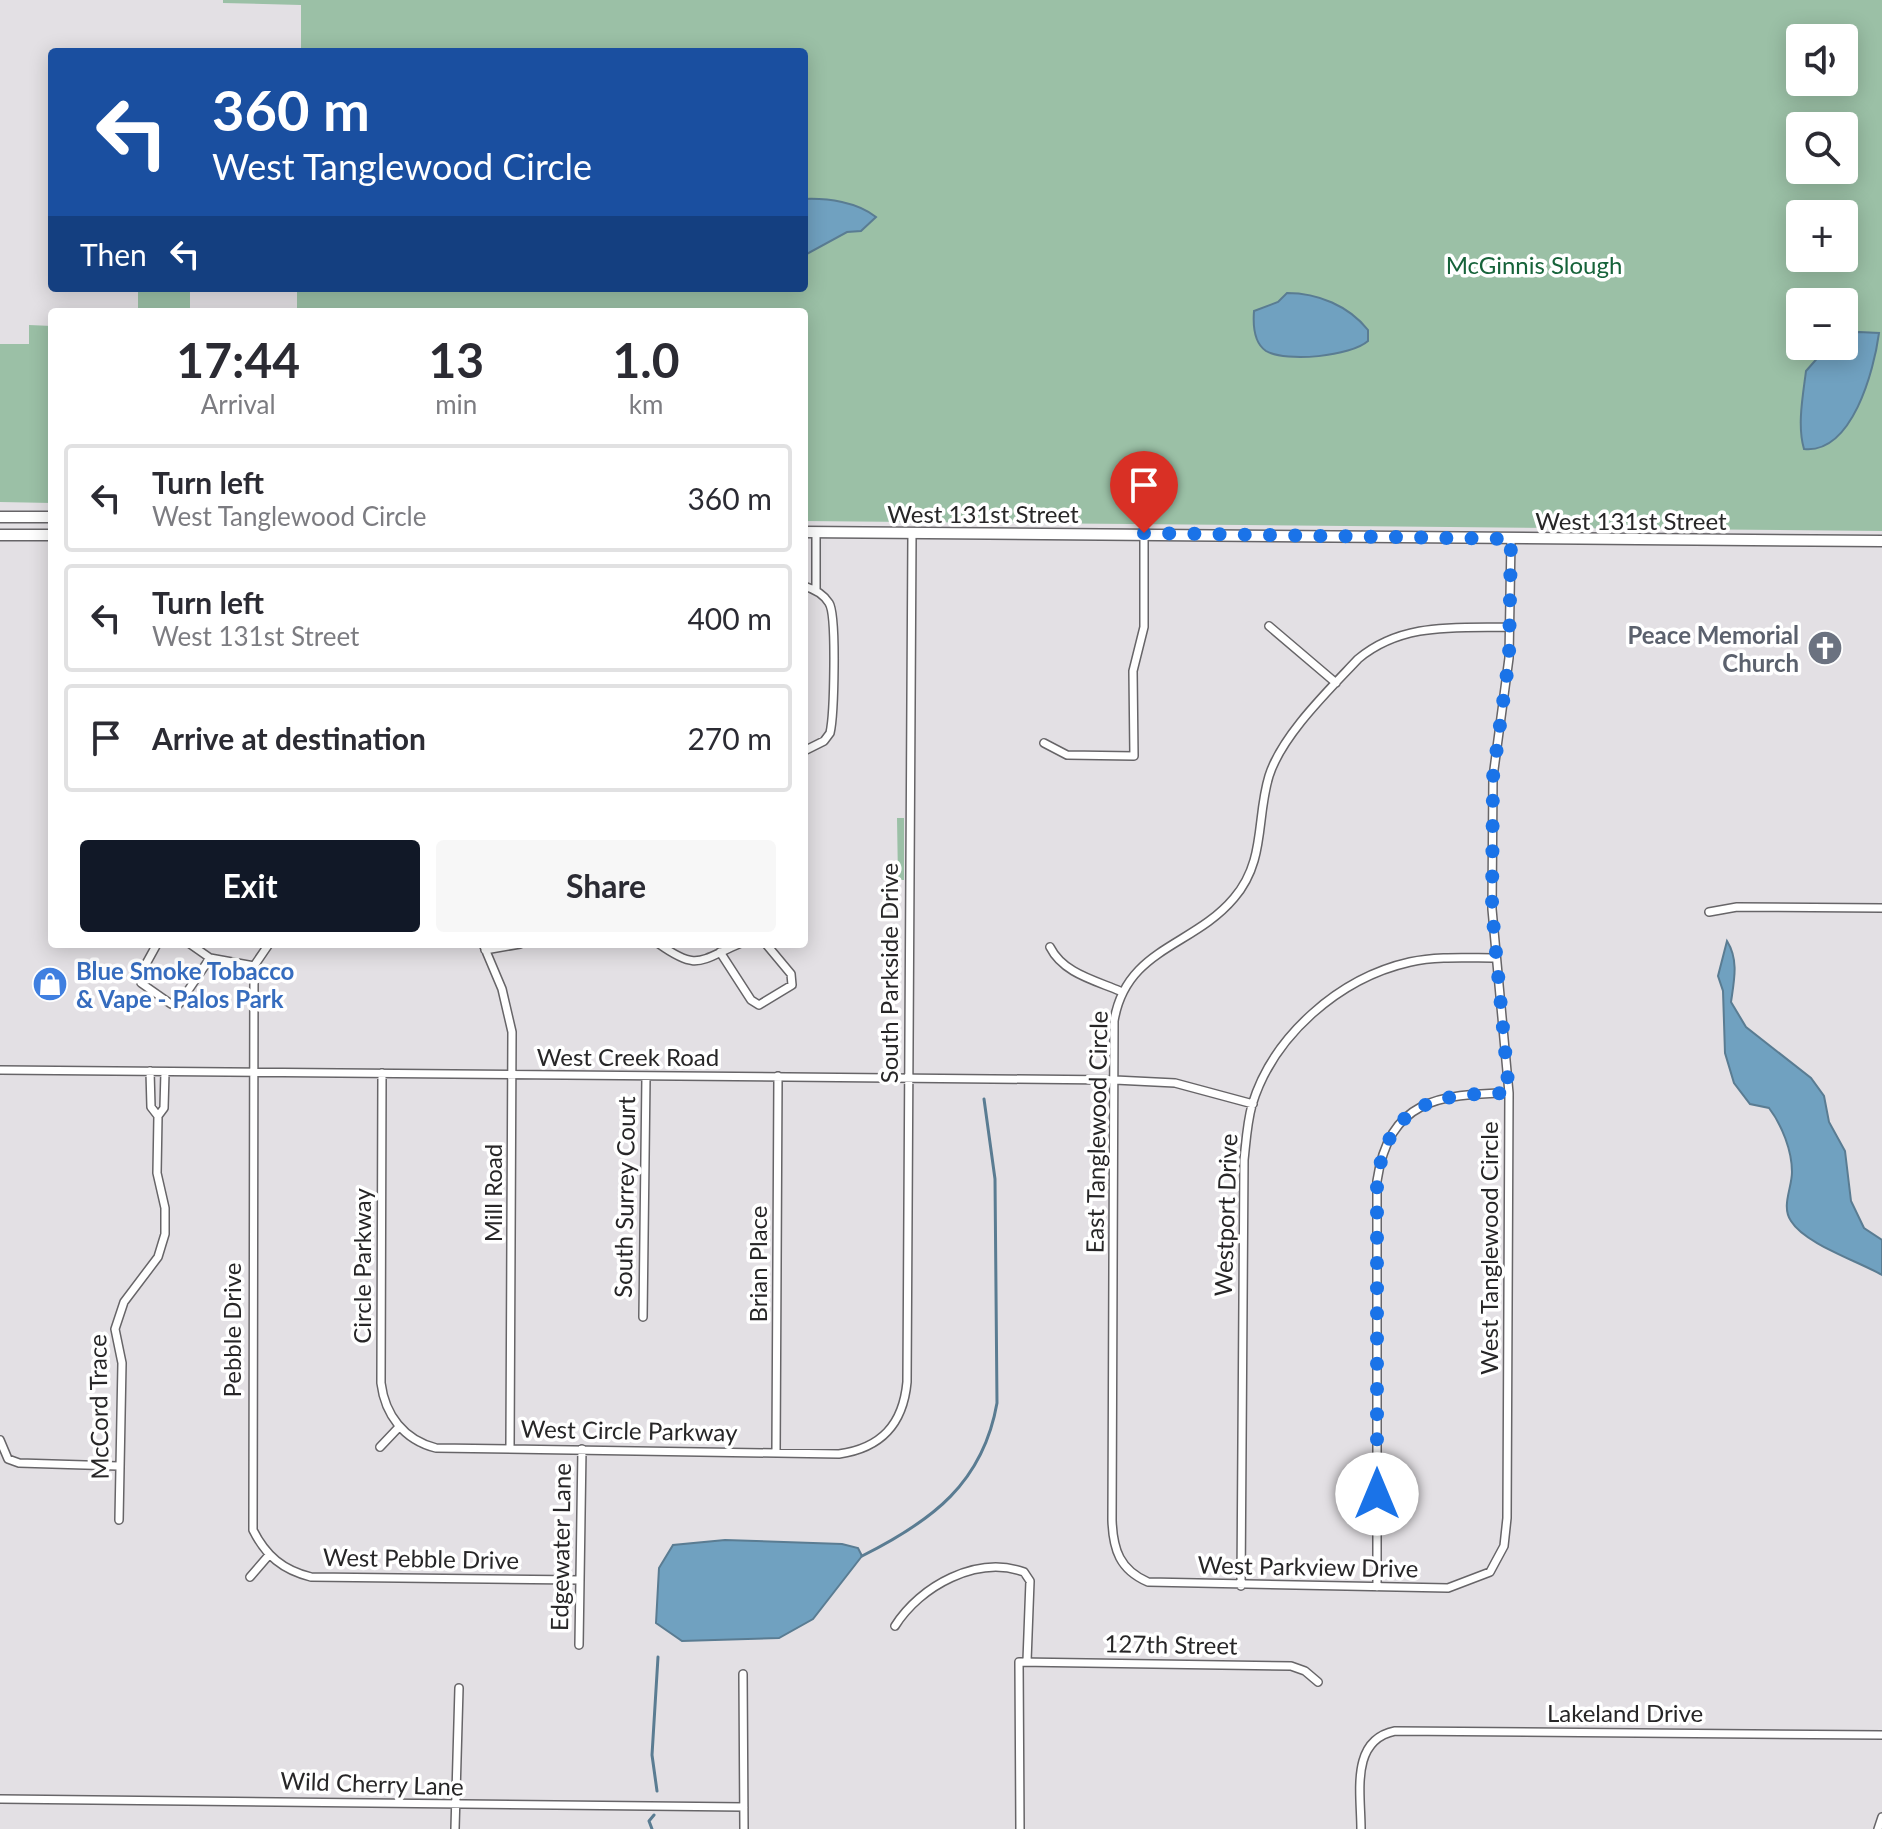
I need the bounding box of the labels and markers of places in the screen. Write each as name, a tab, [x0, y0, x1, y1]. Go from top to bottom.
pin	[1110, 451, 1178, 533]
place label: Peace Memorial Church	[1628, 620, 1799, 677]
church icon: Peace Memorial Church	[1806, 629, 1844, 667]
place label: Blue Smoke Tobacco & Vape - Palos Park	[76, 956, 294, 1013]
shop icon: Blue Smoke Tobacco & Vape - Palos Park	[31, 965, 69, 1003]

